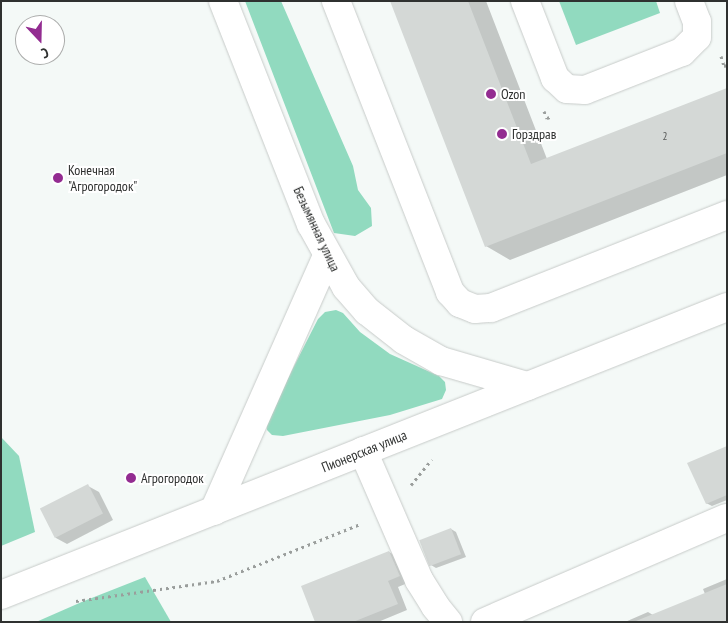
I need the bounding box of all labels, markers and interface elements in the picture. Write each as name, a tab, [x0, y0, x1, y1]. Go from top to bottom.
north arrow	[15, 15, 65, 65]
text: С	[39, 44, 51, 63]
place label: Ozon	[501, 86, 526, 102]
marker: Ozon	[485, 88, 497, 100]
place label: Горздрав	[512, 126, 556, 142]
marker: Горздрав	[496, 128, 508, 140]
house number: 2	[663, 129, 667, 143]
place label: Конечная "Агрогородок"	[68, 162, 137, 194]
marker: Конечная "Агрогородок"	[52, 172, 64, 184]
street label: Безымянная улица	[290, 184, 344, 274]
street label: Пионерская улица	[319, 426, 409, 476]
place label: Агрогородок	[141, 470, 204, 486]
marker: Агрогородок	[125, 472, 137, 484]

